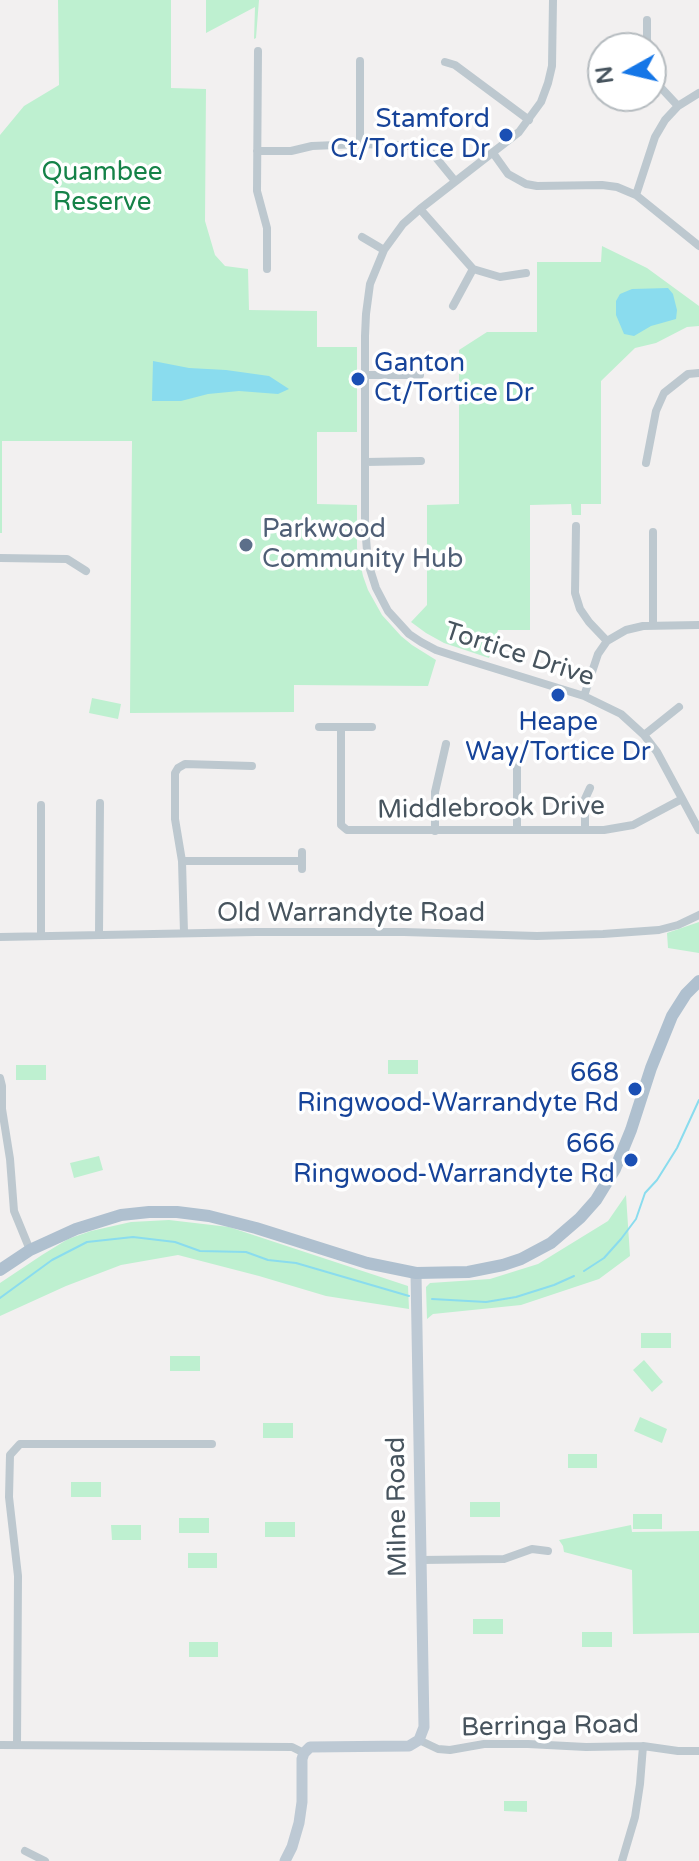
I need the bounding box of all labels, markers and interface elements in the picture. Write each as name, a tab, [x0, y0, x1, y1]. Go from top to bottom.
north arrow	[587, 32, 667, 112]
text: N	[591, 65, 619, 86]
place label: Stamford Ct/Tortice Dr	[330, 104, 490, 166]
marker: Stamford Ct/Tortice Dr	[497, 126, 515, 144]
park label: Quambee Reserve	[41, 157, 163, 218]
place label: Ganton Ct/Tortice Dr	[374, 348, 534, 410]
marker: Ganton Ct/Tortice Dr	[349, 370, 367, 388]
place label: Parkwood Community Hub	[262, 514, 463, 576]
marker: Parkwood Community Hub	[237, 536, 255, 554]
street label: Tortice Drive	[440, 616, 598, 694]
marker: Heape Way/Tortice Dr	[549, 686, 567, 704]
place label: Heape Way/Tortice Dr	[465, 707, 651, 768]
street label: Middlebrook Drive	[377, 791, 605, 827]
street label: Old Warrandyte Road	[217, 898, 485, 930]
place label: 668 Ringwood-Warrandyte Rd	[297, 1058, 619, 1120]
marker: 668 Ringwood-Warrandyte Rd	[626, 1080, 644, 1098]
place label: 666 Ringwood-Warrandyte Rd	[293, 1129, 615, 1190]
marker: 666 Ringwood-Warrandyte Rd	[622, 1151, 640, 1169]
street label: Milne Road	[381, 1437, 415, 1577]
street label: Berringa Road	[461, 1710, 639, 1744]

